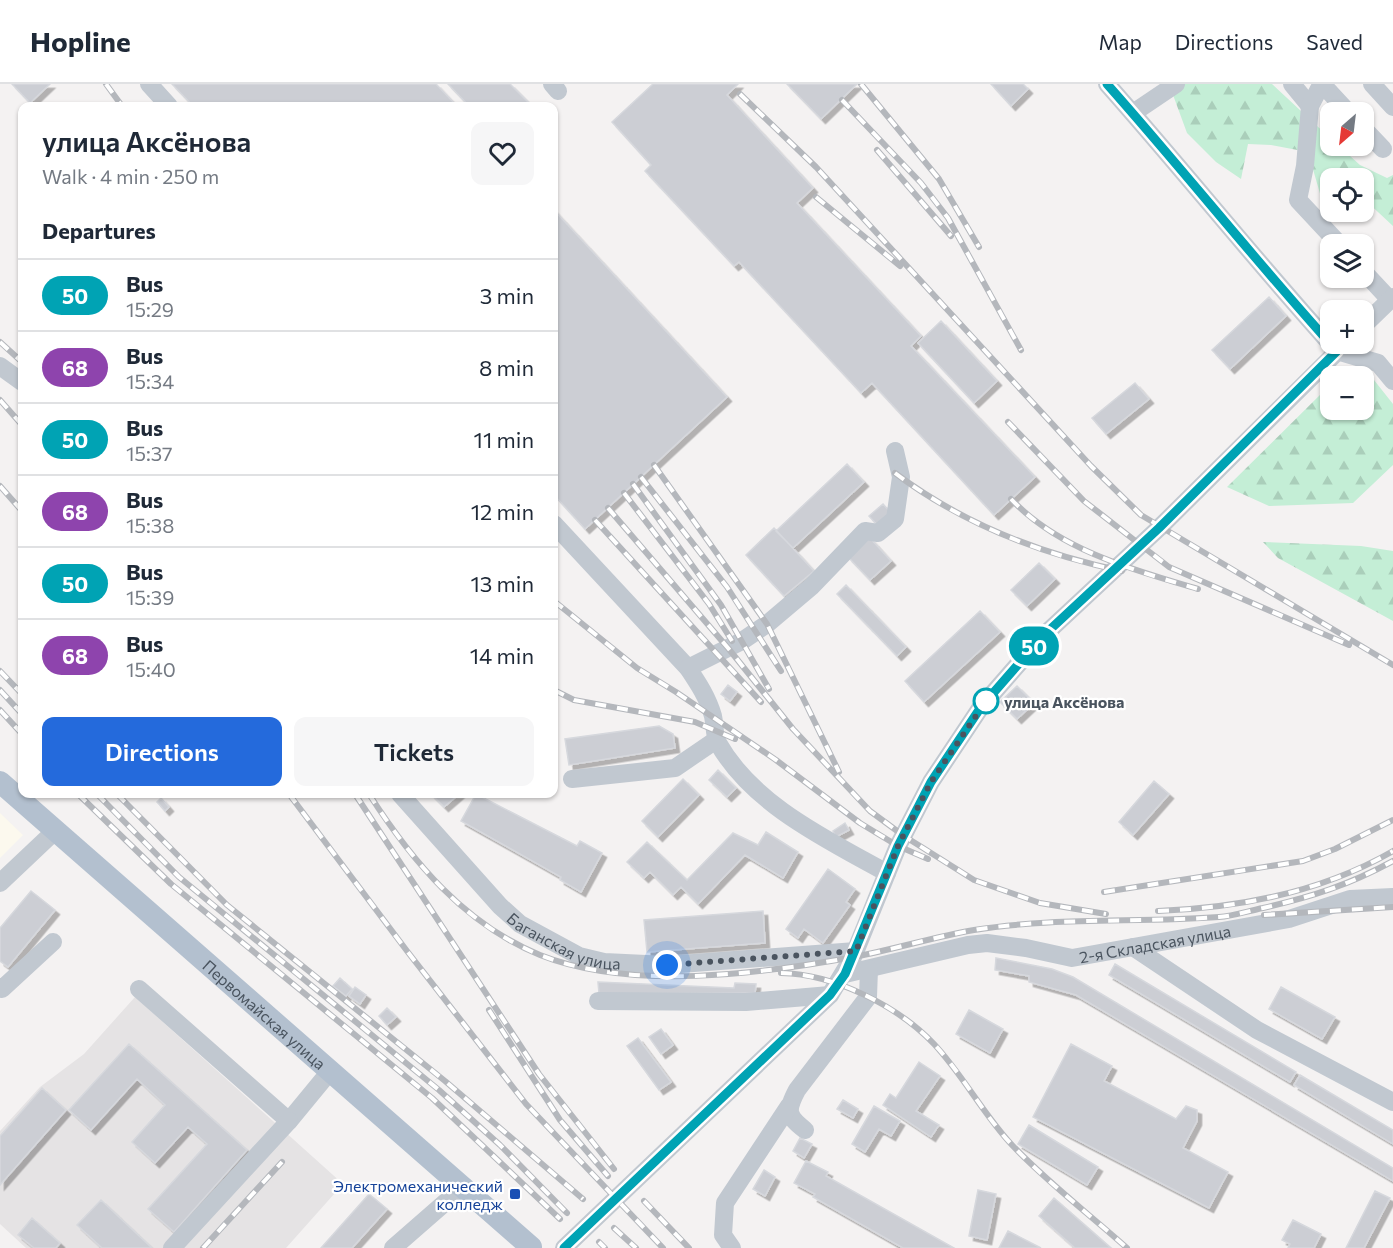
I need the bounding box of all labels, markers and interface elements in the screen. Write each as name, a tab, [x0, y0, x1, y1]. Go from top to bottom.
text: Hopline	[30, 24, 131, 58]
text: Map	[1099, 29, 1142, 54]
text: Directions	[1175, 29, 1273, 54]
text: Saved	[1306, 29, 1363, 54]
north arrow	[1320, 102, 1374, 156]
map controls	[1320, 102, 1374, 420]
button: heart	[471, 122, 534, 185]
text: улица Аксёнова	[42, 124, 251, 158]
text: Walk · 4 min · 250 m	[42, 164, 219, 188]
button: locate	[1320, 168, 1374, 222]
text: Departures	[42, 217, 156, 244]
button: layers	[1320, 234, 1374, 288]
text: Bus	[126, 270, 163, 297]
text: 3 min	[480, 282, 534, 309]
text: 50	[62, 283, 88, 308]
text: 15:29	[126, 297, 174, 321]
button: +	[1320, 300, 1374, 354]
text: Bus	[126, 342, 163, 369]
text: 8 min	[479, 354, 534, 381]
text: 68	[62, 355, 88, 380]
button: −	[1320, 366, 1374, 420]
text: 15:34	[126, 369, 174, 393]
text: Bus	[126, 414, 163, 441]
text: 11 min	[474, 426, 534, 453]
text: 50	[62, 427, 88, 452]
text: 15:37	[126, 441, 173, 465]
text: Bus	[126, 486, 163, 513]
text: 12 min	[471, 498, 534, 525]
text: 68	[62, 499, 88, 524]
text: 15:38	[126, 513, 174, 537]
text: Bus	[126, 558, 163, 585]
text: 13 min	[470, 570, 534, 597]
text: 50	[62, 571, 88, 596]
text: 15:39	[126, 585, 174, 609]
line badge: 50	[1007, 626, 1061, 666]
text: Bus	[126, 630, 163, 657]
text: 50	[1021, 634, 1047, 659]
text: 14 min	[470, 642, 534, 669]
text: 68	[62, 643, 88, 668]
text: 15:40	[126, 657, 176, 681]
marker: улица Аксёнова	[973, 688, 999, 714]
place label: улица Аксёнова	[1004, 692, 1124, 711]
button: Directions	[42, 717, 282, 786]
button: Tickets	[294, 717, 534, 786]
street label: Баганская улица	[504, 908, 621, 972]
street label: 2-я Складская улица	[1077, 920, 1232, 966]
your location	[652, 950, 682, 980]
street label: Первомайская улица	[200, 955, 330, 1073]
place label: Электромеханический колледж	[333, 1176, 503, 1213]
marker: Электромеханический колледж	[508, 1187, 522, 1201]

